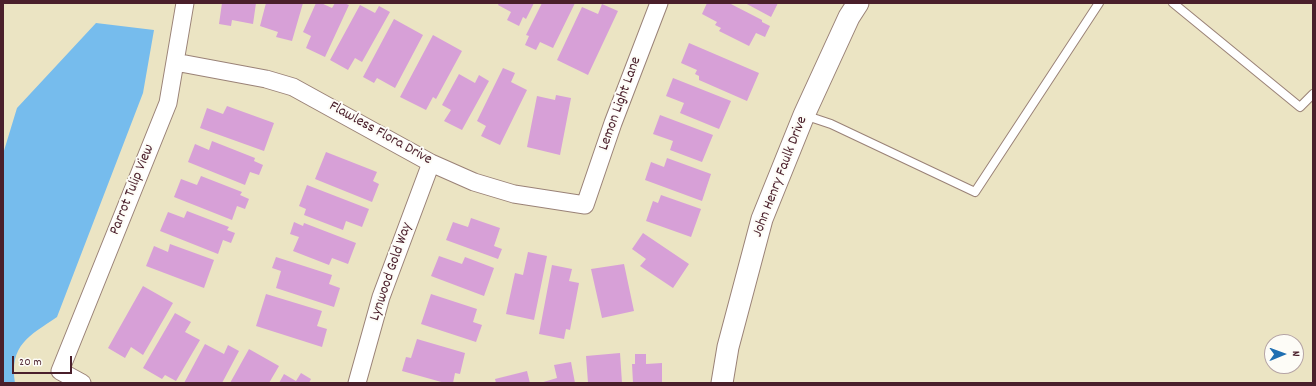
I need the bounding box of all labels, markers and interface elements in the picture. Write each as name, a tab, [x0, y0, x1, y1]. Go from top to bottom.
street label: Lemon Light Lane	[596, 55, 646, 153]
street label: Flawless Flora Drive	[325, 98, 435, 170]
street label: John Henry Faulk Drive	[750, 114, 812, 240]
street label: Parrot Tulip View	[107, 142, 159, 238]
street label: Lynwood Gold Way	[367, 221, 417, 323]
north arrow	[1264, 334, 1304, 374]
scale bar	[14, 348, 74, 374]
text: N	[1287, 351, 1303, 357]
text: 20 m	[19, 354, 42, 371]

